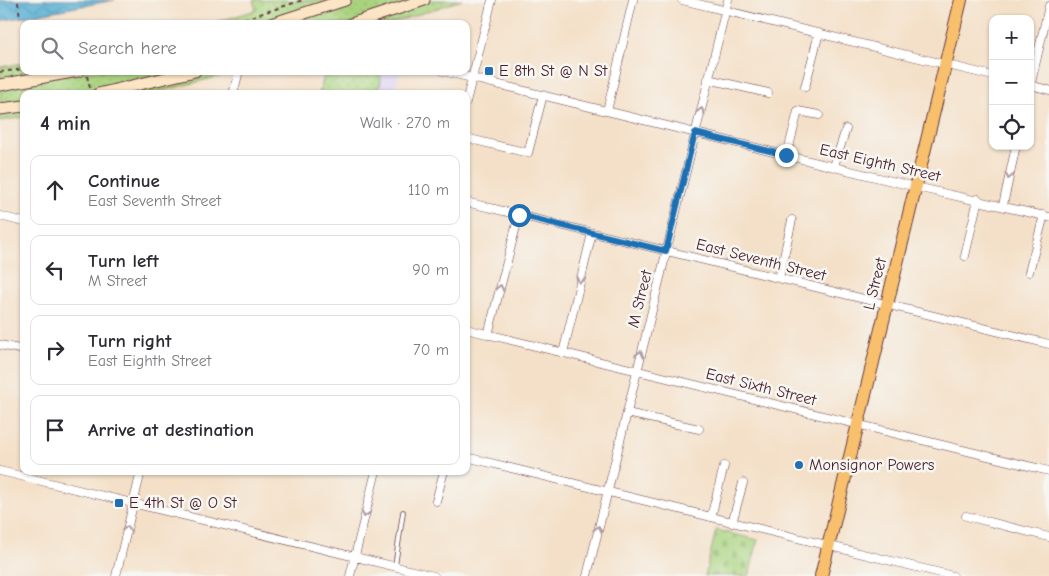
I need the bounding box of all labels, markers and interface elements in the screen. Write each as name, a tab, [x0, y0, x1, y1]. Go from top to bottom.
map controls	[989, 15, 1034, 150]
button: +	[989, 15, 1034, 60]
search box	[20, 20, 470, 75]
icon: search	[38, 34, 66, 62]
text: Search here	[78, 37, 177, 59]
button: −	[989, 60, 1034, 105]
place label: E 8th St @ N St	[499, 62, 608, 80]
marker: E 8th St @ N St	[483, 65, 495, 77]
button: locate	[989, 105, 1034, 150]
one-way arrow	[695, 107, 705, 115]
text: 4 min	[40, 111, 91, 135]
text: Walk · 270 m	[360, 114, 450, 132]
street label: East Eighth Street	[818, 140, 943, 186]
route end	[775, 144, 798, 167]
text: Continue	[88, 170, 160, 192]
one-way arrow	[1004, 171, 1015, 180]
icon: ahead	[41, 176, 69, 204]
text: 110 m	[408, 181, 449, 199]
text: East Seventh Street	[88, 192, 221, 210]
route start	[508, 204, 531, 227]
street label: East Seventh Street	[694, 235, 828, 285]
text: Turn left	[88, 250, 159, 272]
icon: left	[41, 256, 69, 284]
street label: L Street	[860, 256, 890, 312]
text: 90 m	[412, 261, 449, 279]
street label: M Street	[624, 268, 656, 330]
text: M Street	[88, 272, 147, 290]
one-way arrow	[576, 275, 586, 283]
one-way arrow	[494, 283, 505, 292]
text: Turn right	[88, 330, 172, 352]
icon: right	[41, 336, 69, 364]
text: 70 m	[413, 341, 449, 359]
one-way arrow	[635, 350, 645, 358]
text: East Eighth Street	[88, 352, 211, 370]
street label: East Sixth Street	[704, 365, 818, 410]
icon: arrive	[41, 416, 69, 444]
text: Arrive at destination	[88, 419, 254, 441]
place label: Monsignor Powers	[809, 456, 935, 474]
marker: Monsignor Powers	[793, 459, 805, 471]
place label: E 4th St @ O St	[129, 494, 237, 512]
marker: E 4th St @ O St	[113, 497, 125, 509]
one-way arrow	[360, 510, 371, 519]
one-way arrow	[121, 524, 132, 533]
one-way arrow	[592, 524, 603, 533]

